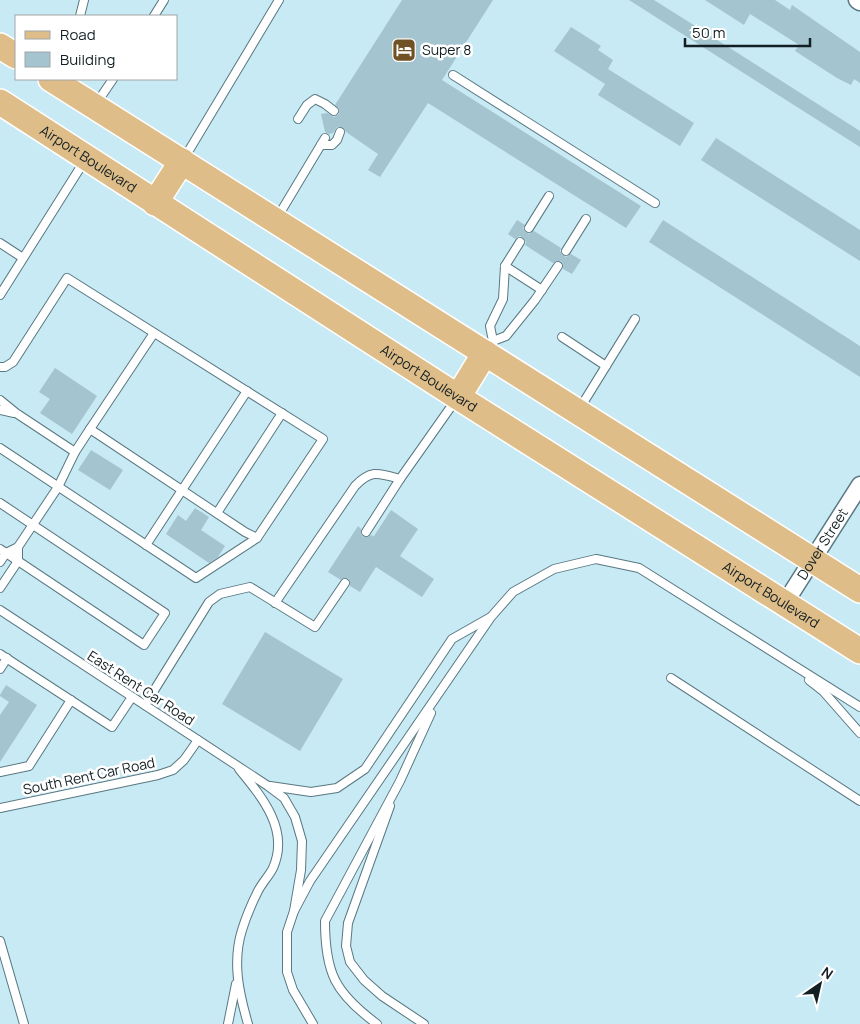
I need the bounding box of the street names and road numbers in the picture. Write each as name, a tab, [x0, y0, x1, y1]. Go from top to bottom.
street label: Airport Boulevard	[37, 120, 141, 197]
street label: Airport Boulevard	[377, 340, 481, 416]
street label: Dover Street	[792, 504, 852, 583]
street label: Airport Boulevard	[719, 557, 823, 632]
street label: East Rent Car Road	[84, 646, 198, 729]
street label: South Rent Car Road	[21, 752, 157, 799]

